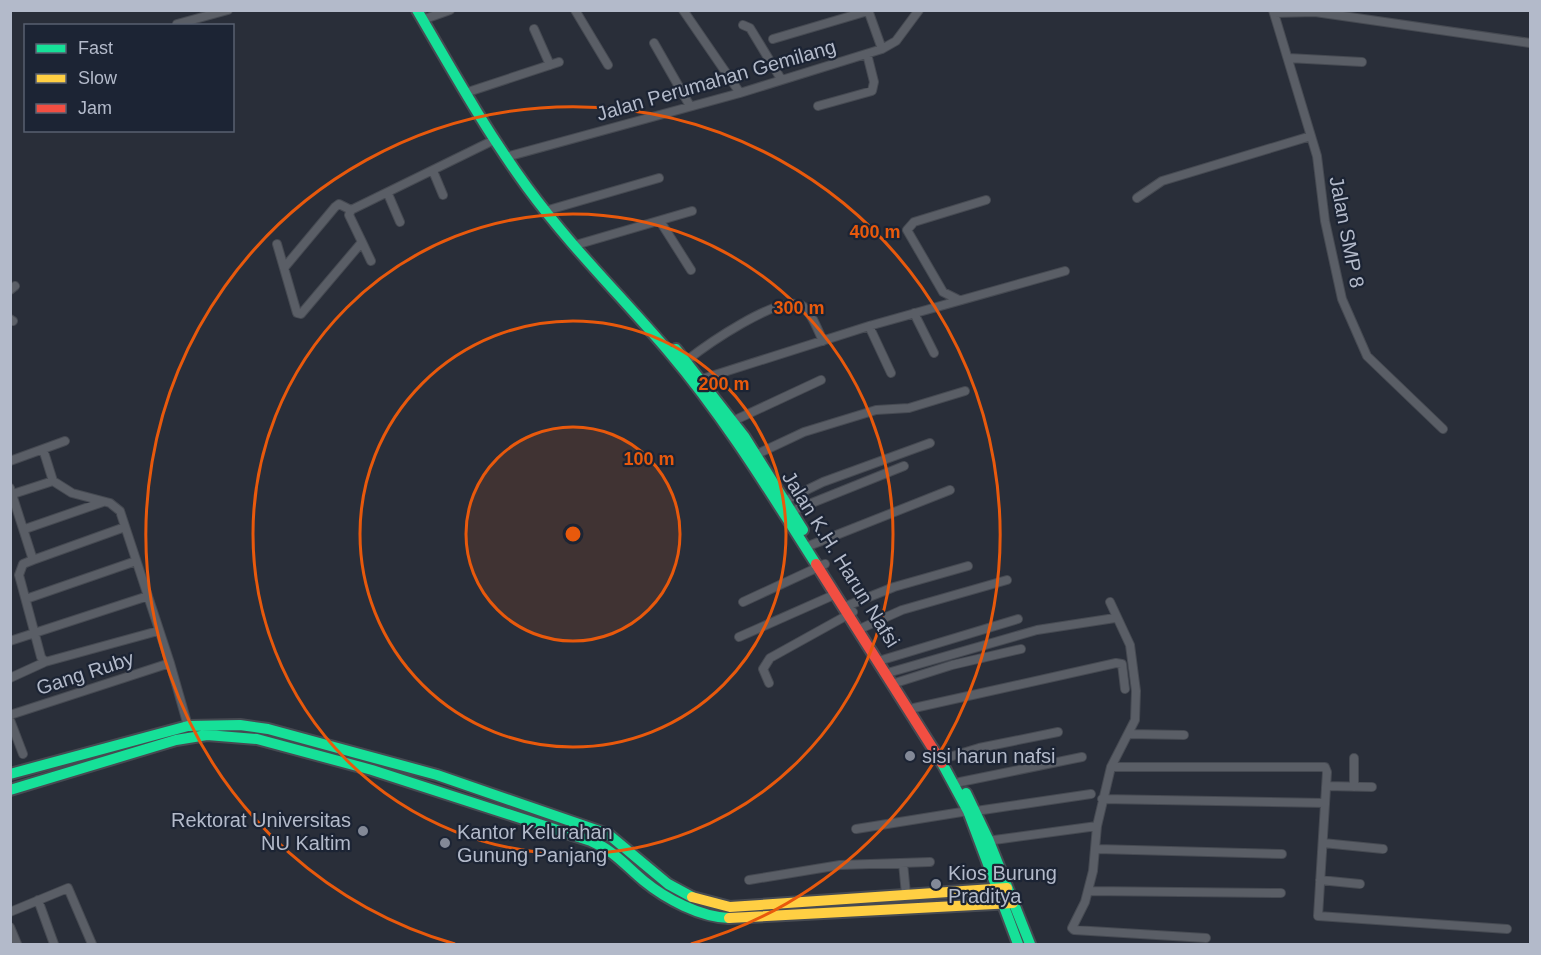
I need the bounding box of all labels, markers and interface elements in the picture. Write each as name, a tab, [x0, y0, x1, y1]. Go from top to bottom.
legend	[24, 24, 234, 132]
street label: Jalan Perumahan Gemilang	[594, 35, 838, 125]
text: Fast	[78, 38, 113, 58]
text: Slow	[78, 68, 118, 88]
text: Jam	[78, 98, 112, 118]
street label: Jalan SMP 8	[1325, 174, 1369, 290]
text: 400 m	[849, 222, 901, 242]
text: 300 m	[773, 298, 825, 318]
text: 200 m	[698, 374, 750, 394]
text: 100 m	[623, 449, 675, 469]
street label: Jalan K.H. Harun Nafsi	[778, 467, 904, 651]
centre of rings	[563, 524, 583, 544]
street label: Gang Ruby	[33, 647, 137, 699]
place label: sisi harun nafsi	[922, 745, 1055, 767]
marker: sisi harun nafsi	[903, 749, 917, 763]
place label: Rektorat Universitas NU Kaltim	[171, 809, 351, 854]
place label: Kantor Kelurahan Gunung Panjang	[457, 821, 613, 866]
marker: Rektorat Universitas NU Kaltim	[356, 824, 370, 838]
marker: Kantor Kelurahan Gunung Panjang	[438, 836, 452, 850]
place label: Kios Burung Praditya	[948, 862, 1057, 907]
marker: Kios Burung Praditya	[929, 877, 943, 891]

